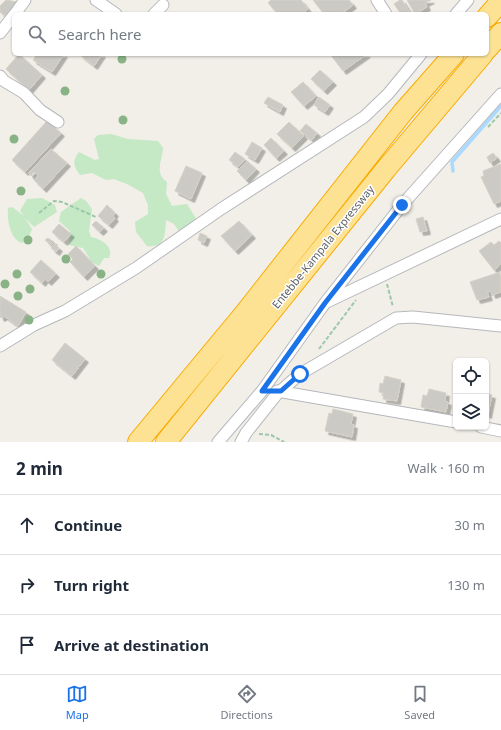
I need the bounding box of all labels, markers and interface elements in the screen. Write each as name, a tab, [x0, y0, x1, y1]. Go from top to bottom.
search box	[12, 12, 489, 56]
icon: search	[26, 23, 48, 45]
text: Search here	[58, 24, 141, 44]
street label: Entebbe-Kampala Expressway	[268, 182, 377, 311]
route end	[393, 196, 411, 214]
map controls	[453, 358, 489, 430]
button: locate	[453, 358, 489, 394]
route start	[291, 365, 309, 383]
button: layers	[453, 394, 489, 430]
text: 2 min	[16, 457, 63, 480]
text: Walk · 160 m	[407, 459, 485, 477]
icon: ahead	[16, 514, 38, 536]
text: Continue	[54, 515, 122, 535]
text: 30 m	[455, 516, 485, 534]
icon: right	[16, 574, 38, 596]
text: Turn right	[54, 575, 129, 595]
text: 130 m	[447, 576, 485, 594]
icon: arrive	[16, 634, 38, 656]
text: Arrive at destination	[54, 635, 209, 655]
tab: Map	[66, 683, 89, 722]
tab: Directions	[220, 683, 273, 722]
tab: Saved	[404, 683, 435, 722]

